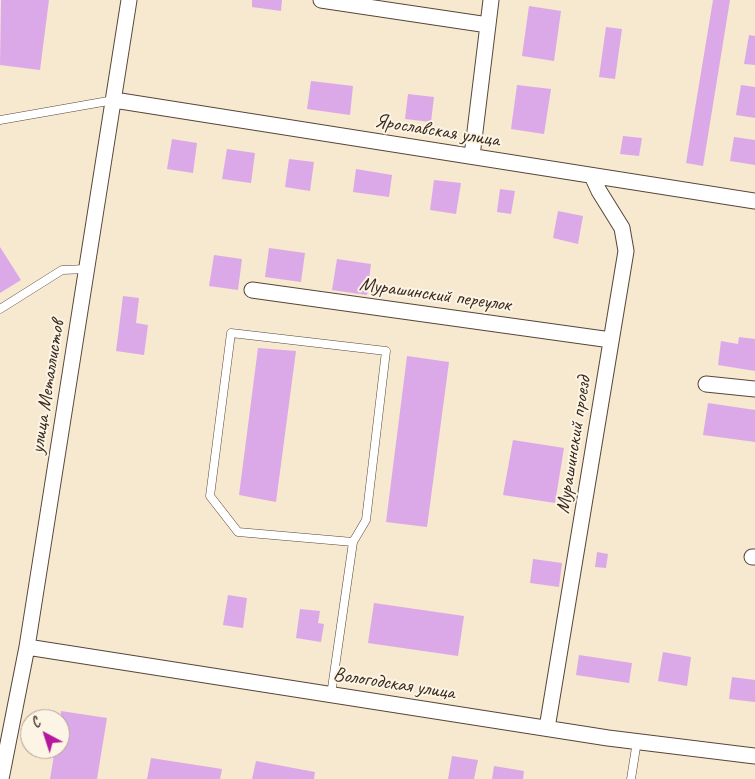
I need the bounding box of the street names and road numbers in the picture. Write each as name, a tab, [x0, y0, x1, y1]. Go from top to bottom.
street label: Ярославская улица	[373, 109, 501, 153]
street label: Мурашинский переулок	[358, 273, 512, 317]
street label: улица Металлистов	[26, 319, 70, 455]
street label: Мурашинский проезд	[551, 375, 597, 515]
street label: Вологодская улица	[331, 663, 457, 705]

